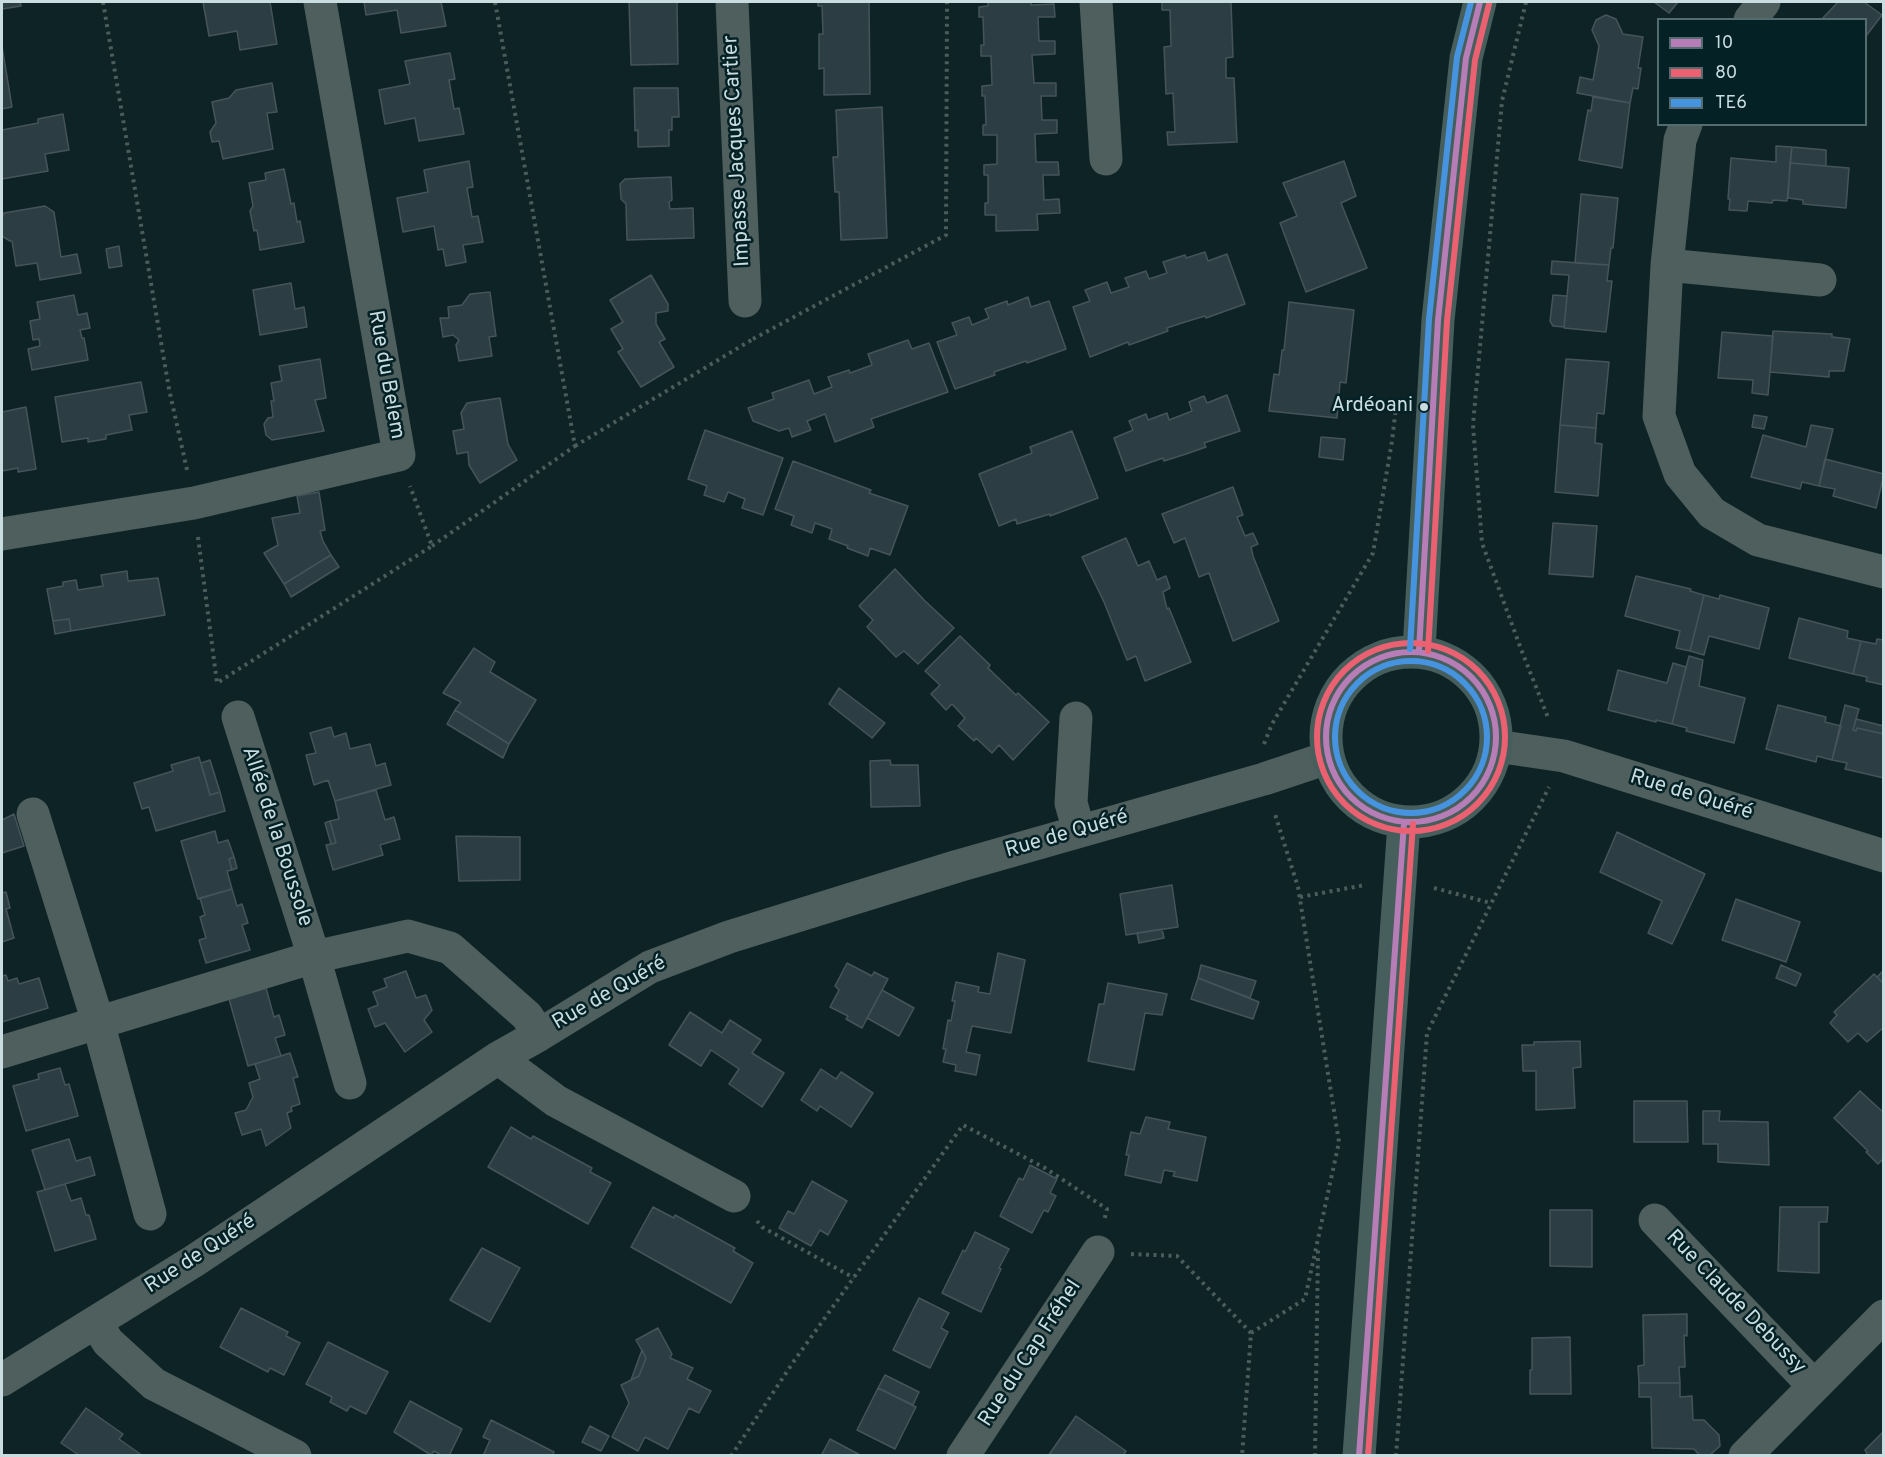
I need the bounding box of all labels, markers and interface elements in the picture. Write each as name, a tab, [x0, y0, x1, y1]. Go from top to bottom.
legend	[1657, 18, 1867, 126]
text: 10	[1715, 32, 1733, 55]
street label: Impasse Jacques Cartier	[719, 35, 757, 267]
text: 80	[1715, 62, 1737, 85]
text: TE6	[1715, 92, 1747, 115]
street label: Rue du Belem	[361, 309, 409, 441]
place label: Ardéoani	[1332, 395, 1413, 419]
marker: Ardéoani	[1418, 401, 1430, 413]
street label: Allée de la Boussole	[235, 744, 317, 930]
street label: Rue de Quéré	[1627, 765, 1755, 827]
street label: Rue de Quéré	[1003, 805, 1131, 865]
street label: Rue de Quéré	[549, 951, 671, 1037]
street label: Rue de Quéré	[141, 1210, 261, 1300]
street label: Rue Claude Debussy	[1660, 1226, 1810, 1380]
street label: Rue du Cap Fréhel	[974, 1276, 1088, 1432]

